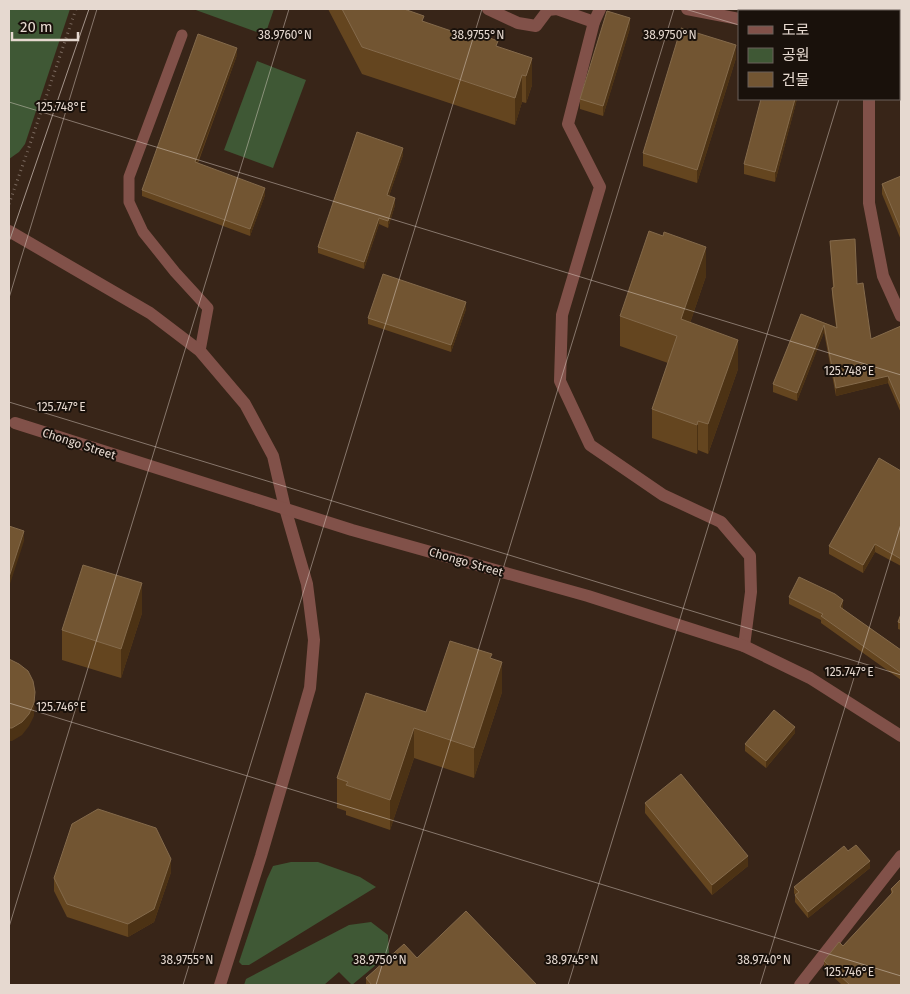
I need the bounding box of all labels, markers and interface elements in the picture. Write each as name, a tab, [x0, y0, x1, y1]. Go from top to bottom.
scale bar	[12, 10, 79, 42]
legend	[738, 10, 900, 100]
text: 20 m	[20, 18, 53, 36]
text: 도로	[782, 21, 810, 39]
text: 38.9760°N	[258, 28, 312, 42]
text: 38.9755°N	[452, 28, 504, 42]
text: 38.9750°N	[643, 28, 697, 42]
text: 공원	[782, 46, 810, 64]
text: 건물	[782, 71, 810, 89]
text: 125.748°E	[36, 100, 86, 114]
text: 125.748°E	[824, 364, 874, 378]
text: 125.747°E	[36, 400, 86, 414]
street label: Chongo Street	[40, 426, 118, 463]
street label: Chongo Street	[427, 545, 505, 579]
text: 125.747°E	[824, 665, 874, 679]
text: 125.746°E	[36, 700, 86, 714]
text: 38.9755°N	[161, 953, 213, 967]
text: 38.9750°N	[353, 953, 407, 967]
text: 38.9745°N	[546, 953, 598, 967]
text: 38.9740°N	[737, 953, 791, 967]
text: 125.746°E	[824, 965, 874, 979]

